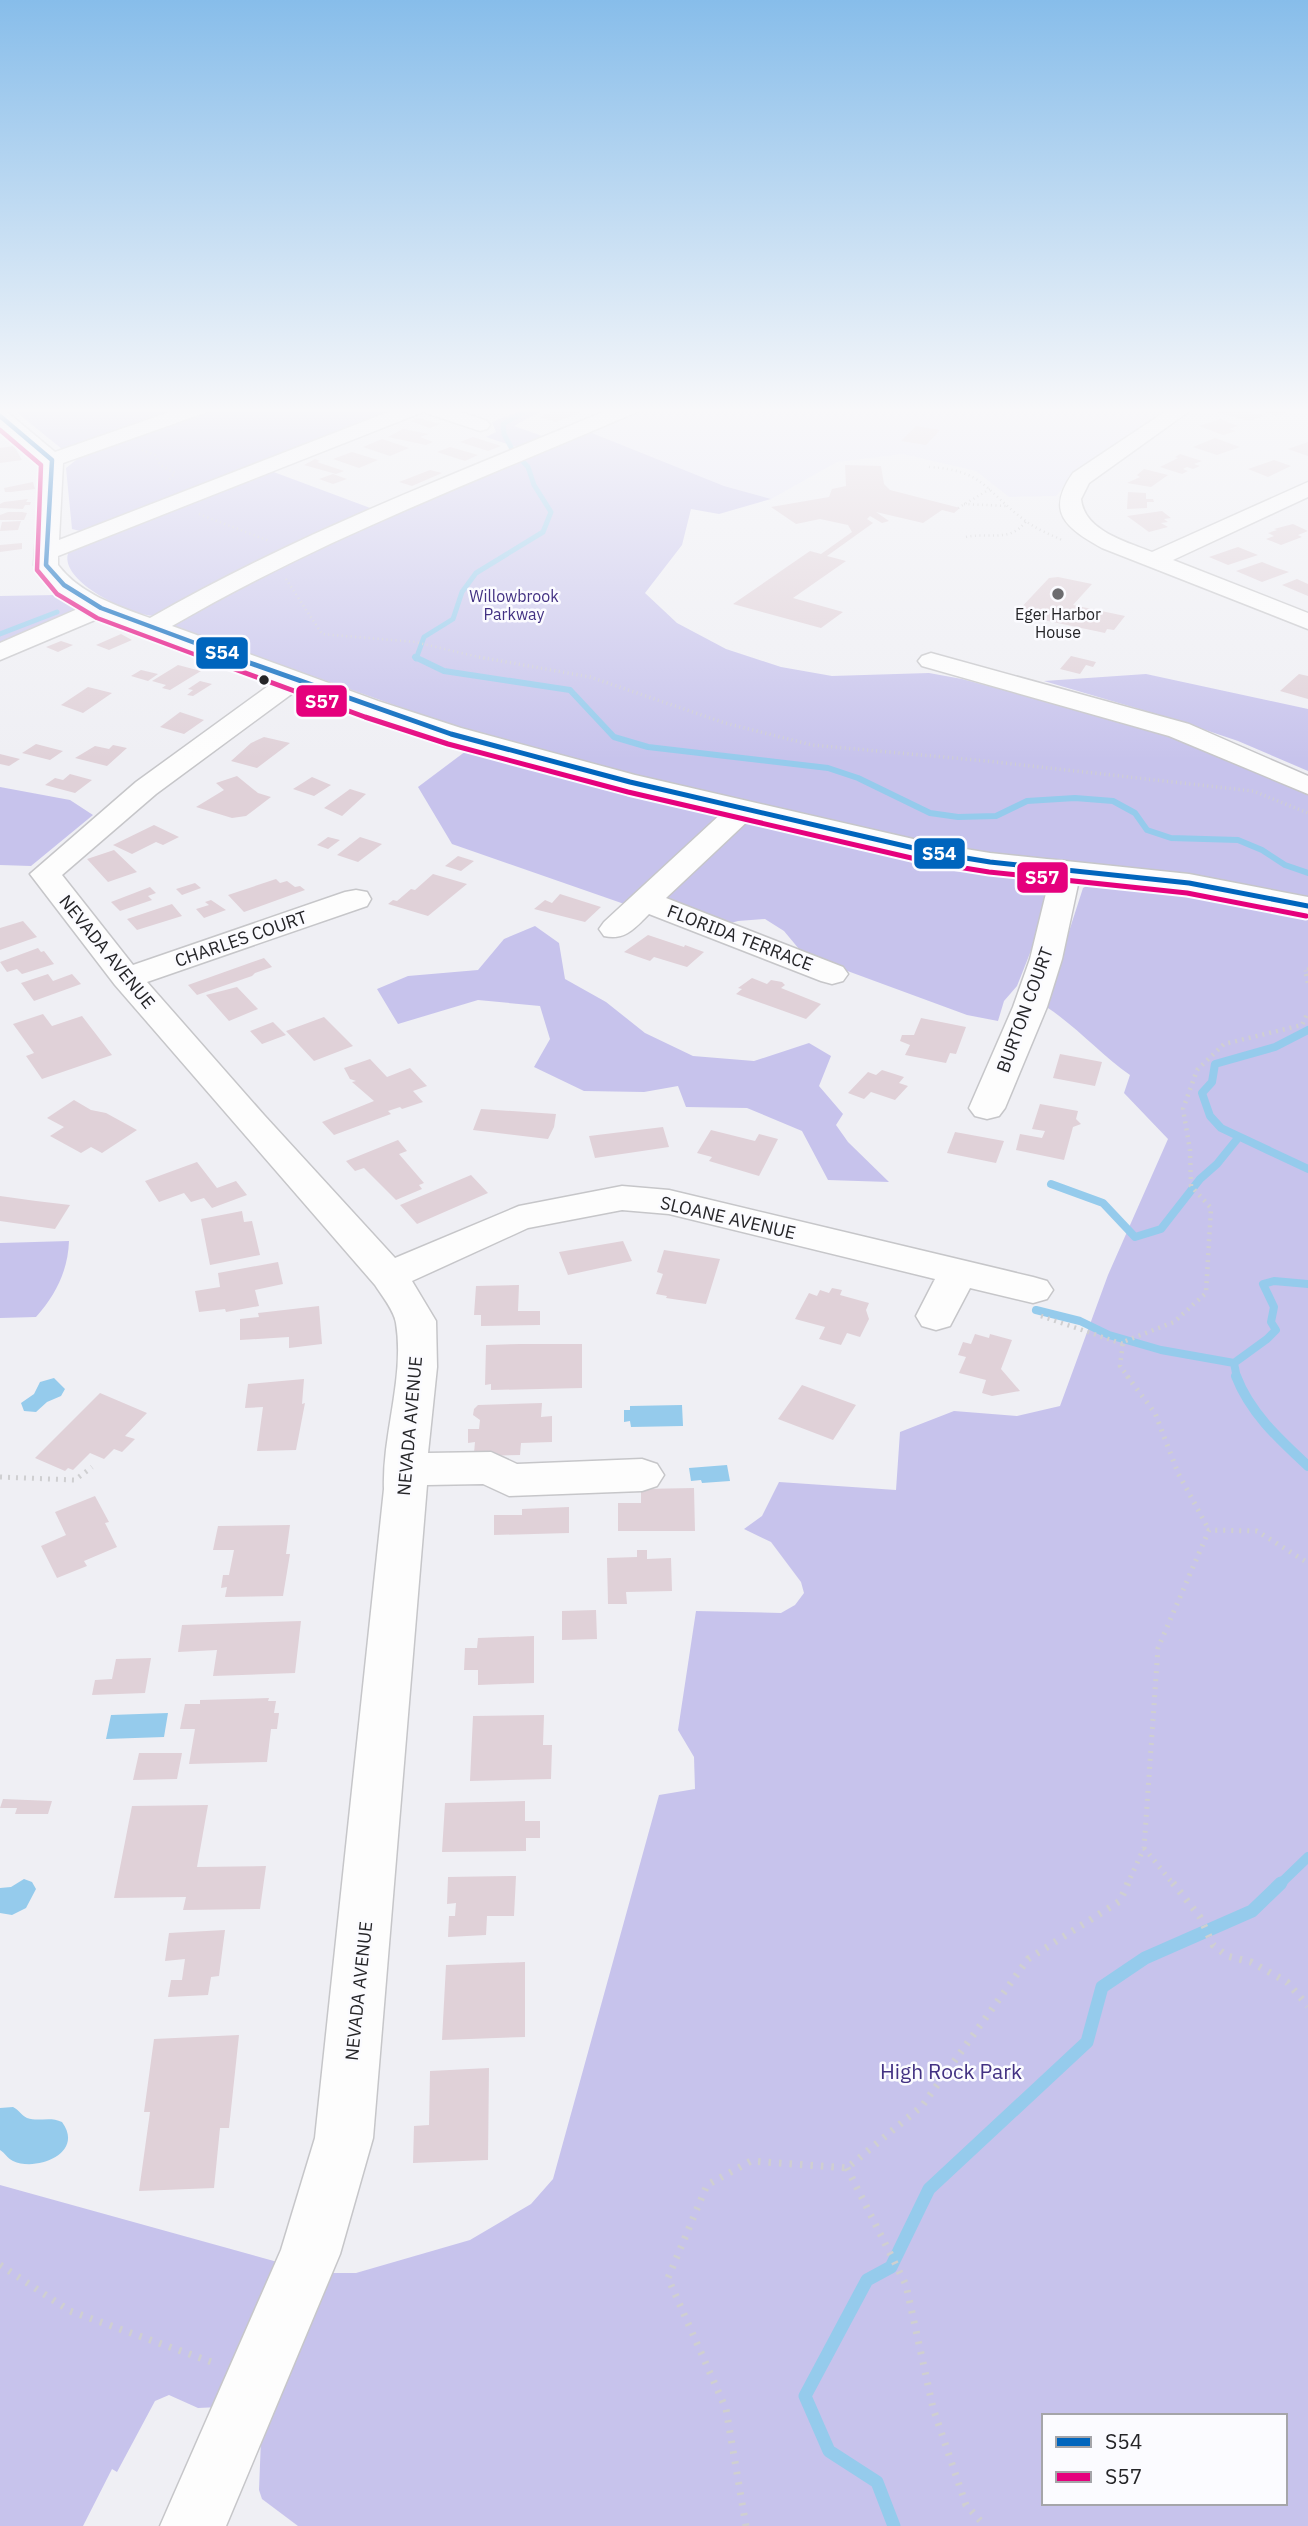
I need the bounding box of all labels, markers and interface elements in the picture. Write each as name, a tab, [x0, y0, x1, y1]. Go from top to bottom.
park label: Willowbrook Parkway	[469, 586, 559, 624]
marker: Eger Harbor House	[1050, 586, 1066, 602]
place label: Eger Harbor House	[1015, 604, 1101, 642]
line badge: S54	[195, 636, 249, 670]
text: S54	[205, 640, 239, 664]
unlabelled marker	[257, 673, 271, 687]
line badge: S57	[295, 684, 348, 718]
text: S57	[305, 689, 339, 713]
line badge: S54	[913, 837, 966, 870]
text: S54	[922, 841, 956, 865]
line badge: S57	[1016, 861, 1069, 894]
text: S57	[1025, 865, 1059, 889]
street label: NEVADA AVENUE	[54, 890, 160, 1013]
street label: FLORIDA TERRACE	[664, 899, 816, 976]
street label: CHARLES COURT	[172, 905, 310, 972]
street label: BURTON COURT	[991, 944, 1058, 1076]
street label: SLOANE AVENUE	[658, 1191, 798, 1244]
street label: NEVADA AVENUE	[392, 1355, 427, 1497]
street label: NEVADA AVENUE	[340, 1920, 377, 2062]
park label: High Rock Park	[880, 2057, 1022, 2085]
legend	[1042, 2414, 1287, 2505]
text: S54	[1105, 2427, 1142, 2455]
text: S57	[1105, 2462, 1142, 2490]

